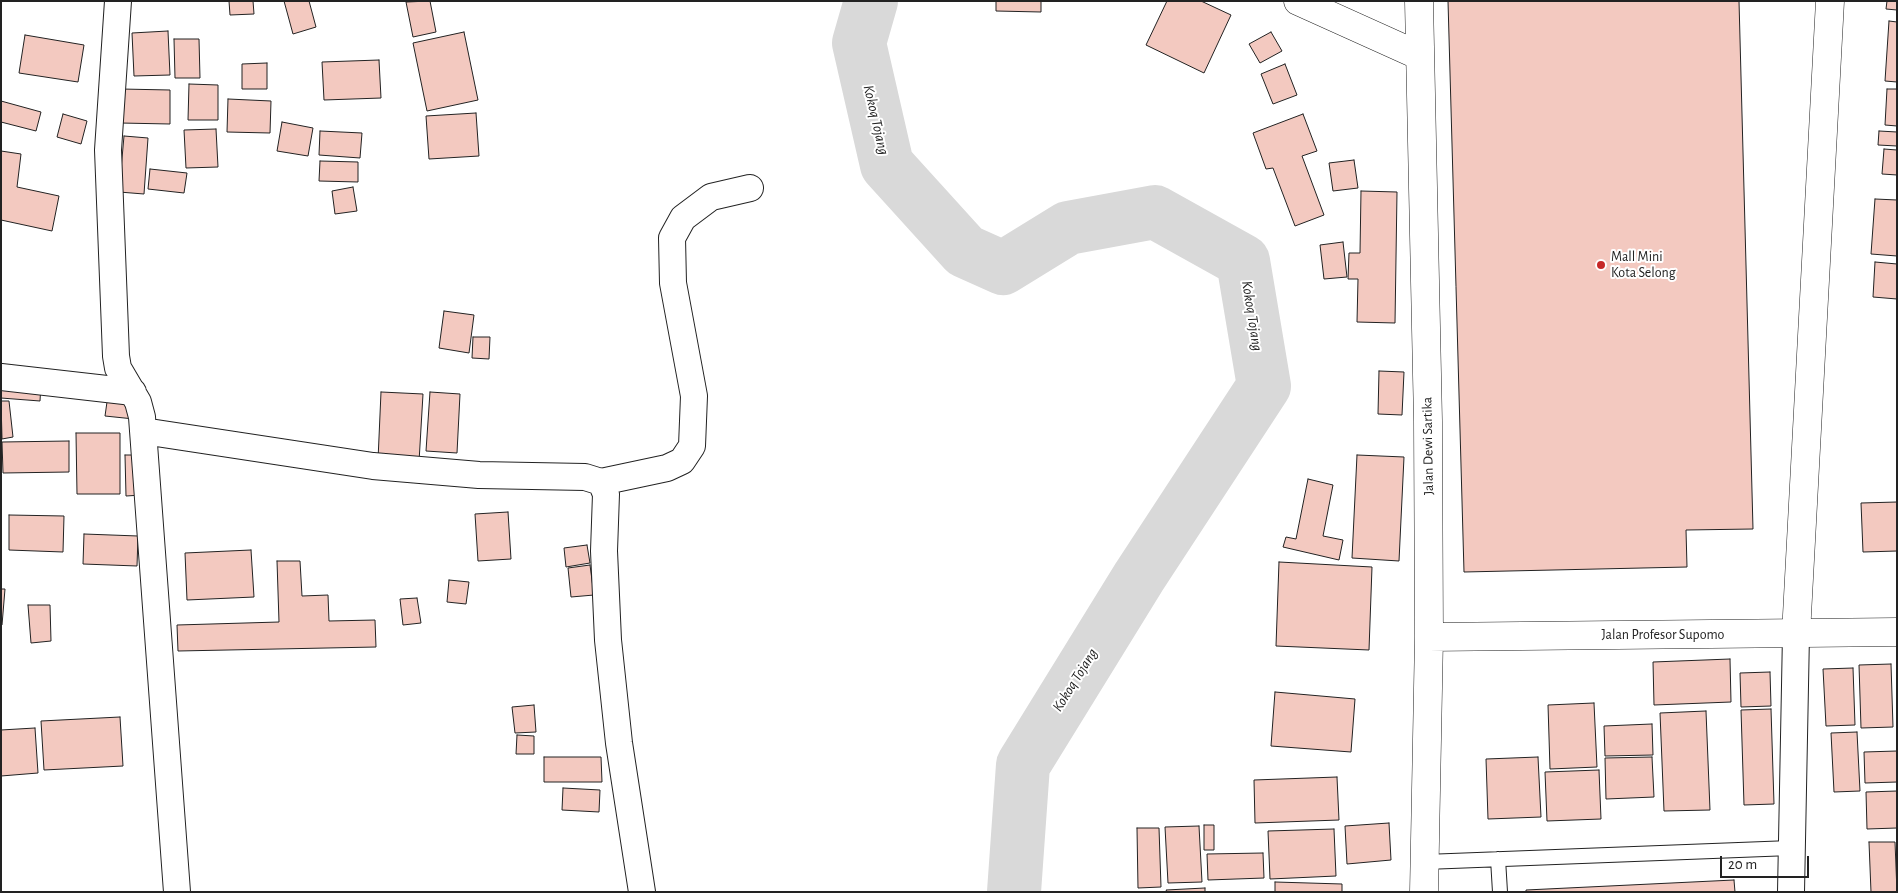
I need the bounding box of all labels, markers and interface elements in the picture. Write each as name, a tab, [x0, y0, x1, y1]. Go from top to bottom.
water label: Kokoq Tojang	[859, 83, 893, 157]
place label: Mall Mini Kota Selong	[1611, 249, 1675, 282]
marker: Mall Mini Kota Selong	[1595, 259, 1607, 271]
water label: Kokoq Tojang	[1238, 279, 1266, 353]
street label: Jalan Dewi Sartika	[1419, 397, 1437, 495]
street label: Jalan Profesor Supomo	[1602, 627, 1724, 643]
water label: Kokoq Tojang	[1048, 645, 1102, 715]
scale bar	[1723, 846, 1812, 878]
text: 20 m	[1728, 857, 1757, 872]

